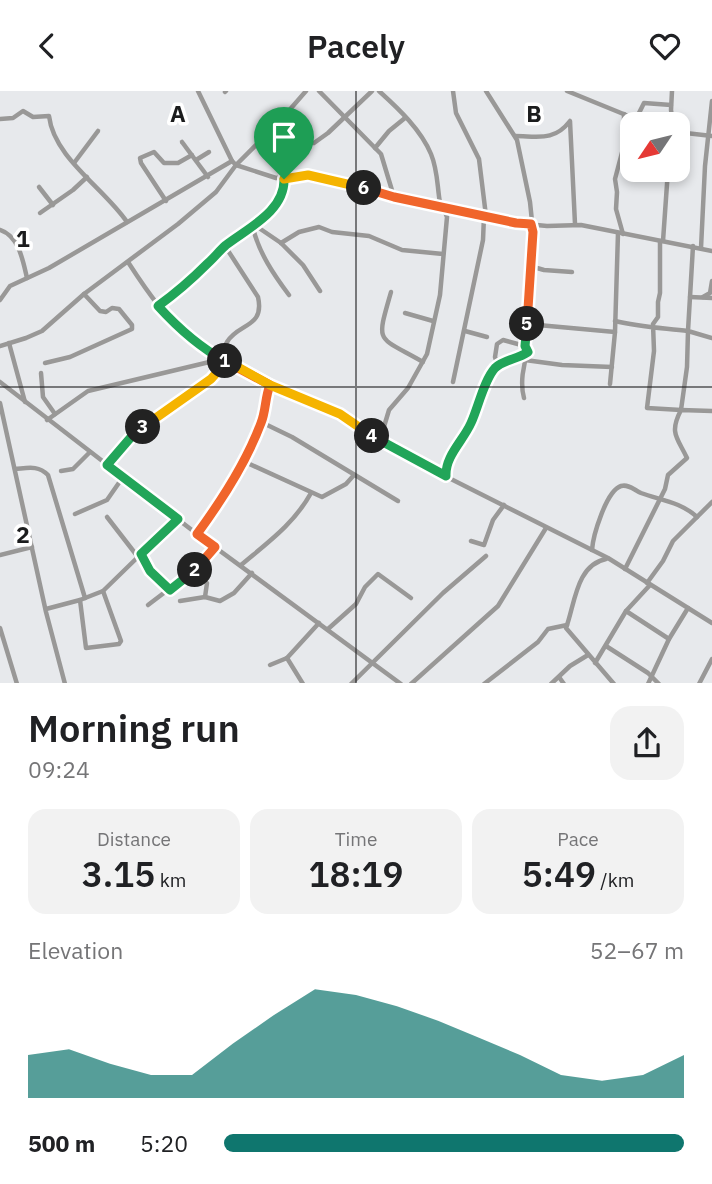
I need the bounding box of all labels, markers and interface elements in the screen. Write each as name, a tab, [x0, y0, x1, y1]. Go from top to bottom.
text: Pacely	[307, 25, 405, 67]
icon: back	[28, 27, 66, 65]
icon: heart	[646, 27, 684, 65]
text: A	[170, 98, 186, 128]
text: B	[526, 98, 542, 128]
pin	[254, 107, 314, 179]
north arrow	[620, 112, 690, 182]
map controls	[620, 112, 690, 182]
icon: arrive	[265, 118, 303, 156]
pin: 6	[346, 171, 382, 205]
text: 6	[358, 175, 369, 199]
text: 1	[16, 223, 30, 253]
pin: 5	[510, 307, 544, 341]
text: 5	[521, 311, 532, 335]
pin: 1	[208, 343, 243, 379]
text: 1	[219, 348, 230, 372]
pin: 3	[125, 409, 160, 445]
text: 3	[137, 414, 148, 438]
pin: 4	[354, 419, 390, 453]
text: 4	[366, 423, 377, 447]
text: 2	[16, 519, 30, 549]
pin: 2	[178, 553, 212, 587]
text: 2	[189, 557, 200, 581]
text: Morning run	[28, 703, 240, 752]
button: share	[610, 706, 684, 780]
text: 09:24	[28, 754, 90, 784]
text: Distance	[97, 827, 171, 851]
text: Time	[335, 827, 377, 851]
text: Pace	[557, 827, 599, 851]
text: 3.15	[82, 851, 155, 897]
text: 18:19	[308, 851, 404, 897]
text: 5:49	[522, 851, 596, 897]
text: km	[155, 868, 186, 892]
text: /km	[596, 868, 634, 892]
text: Elevation	[28, 935, 123, 965]
text: 52–67 m	[590, 935, 684, 965]
text: 500 m	[28, 1128, 95, 1158]
text: 5:20	[140, 1128, 188, 1158]

